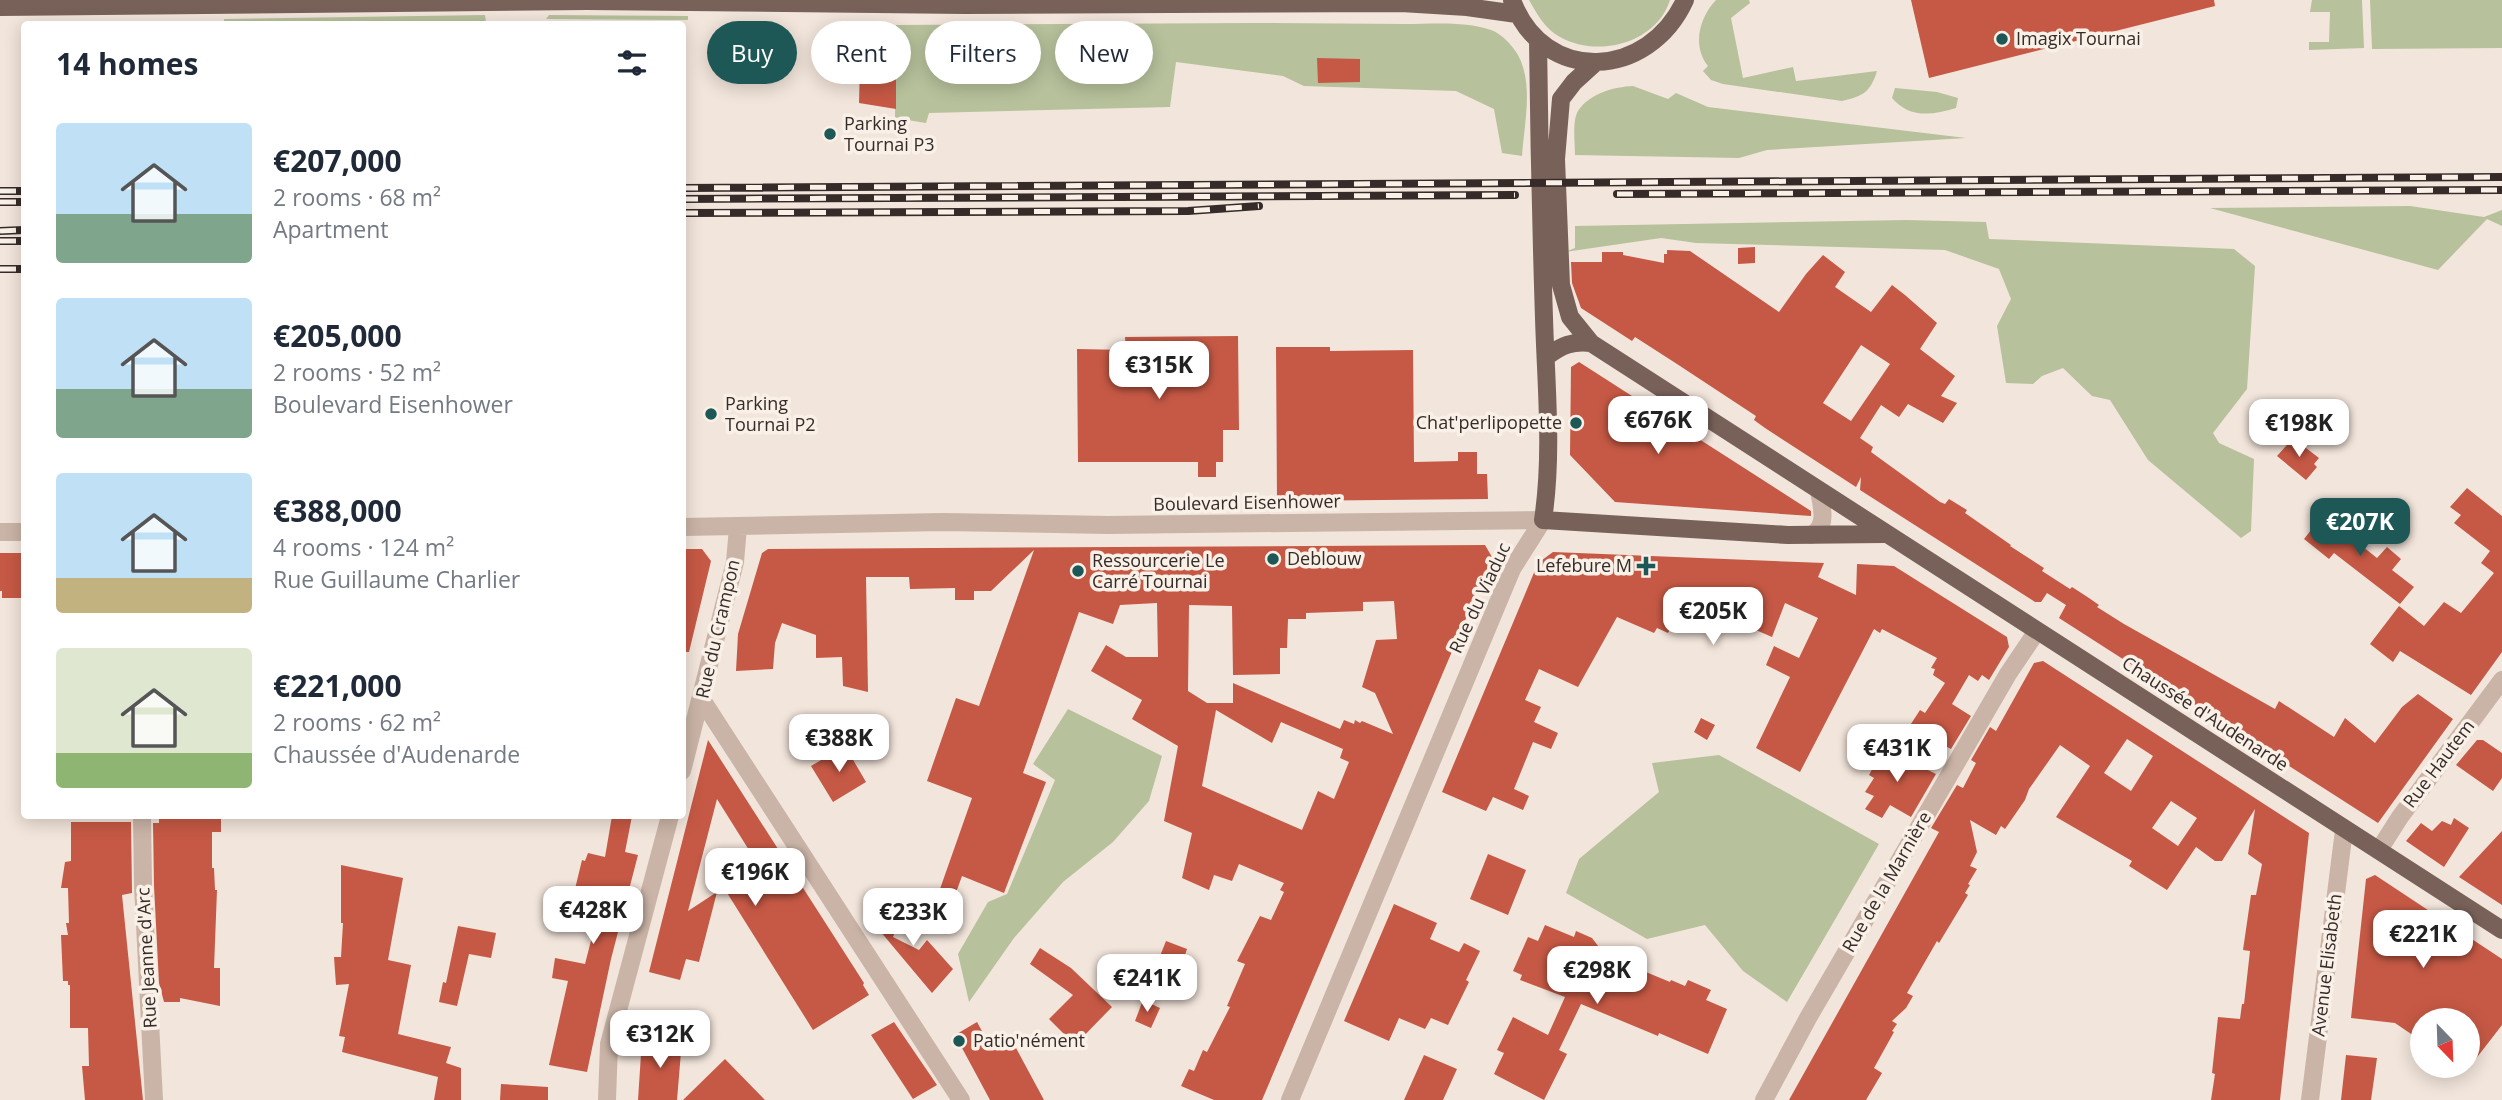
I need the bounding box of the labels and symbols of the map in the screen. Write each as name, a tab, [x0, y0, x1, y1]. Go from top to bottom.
place label: Imagix Tournai	[2016, 26, 2141, 50]
marker: Imagix Tournai	[1994, 31, 2010, 47]
place label: Parking Tournai P3	[844, 111, 935, 156]
marker: Parking Tournai P3	[822, 126, 838, 142]
pin: €315K	[1110, 342, 1208, 401]
place label: Parking Tournai P2	[725, 391, 816, 436]
pin: €676K	[1609, 396, 1707, 456]
pin: €198K	[2250, 400, 2348, 459]
marker: Parking Tournai P2	[703, 406, 719, 422]
place label: Chat'perlipopette	[1416, 410, 1562, 434]
marker: Chat'perlipopette	[1568, 415, 1584, 431]
street label: Boulevard Eisenhower	[1153, 488, 1342, 516]
pin: €207K	[2311, 498, 2409, 558]
street label: Rue du Viaduc	[1443, 538, 1515, 657]
place label: Deblouw	[1287, 546, 1362, 570]
place label: Ressourcerie Le Carré Tournai	[1092, 548, 1225, 593]
marker: Deblouw	[1265, 551, 1281, 567]
place label: Lefebure M	[1536, 553, 1632, 577]
street label: Rue du Crampon	[689, 557, 745, 701]
marker: Lefebure M	[1638, 558, 1654, 574]
marker: Ressourcerie Le Carré Tournai	[1070, 563, 1086, 579]
pin: €205K	[1664, 588, 1762, 647]
street label: Chaussée d'Audenarde	[2118, 650, 2293, 776]
pin: €388K	[790, 714, 888, 774]
street label: Rue Hautem	[2397, 714, 2479, 812]
pin: €431K	[1848, 724, 1946, 784]
street label: Rue de la Marnière	[1836, 807, 1936, 956]
pin: €196K	[706, 848, 804, 908]
pin: €428K	[544, 886, 642, 946]
street label: Rue Jeanne d'Arc	[130, 887, 162, 1029]
pin: €233K	[864, 888, 962, 948]
street label: Avenue Elisabeth	[2305, 892, 2347, 1038]
pin: €221K	[2374, 911, 2472, 970]
pin: €298K	[1548, 946, 1646, 1006]
pin: €241K	[1098, 954, 1196, 1014]
north arrow	[2410, 1008, 2480, 1078]
pin: €312K	[611, 1010, 709, 1070]
place label: Patio'nément	[973, 1028, 1085, 1052]
marker: Patio'nément	[951, 1033, 967, 1049]

